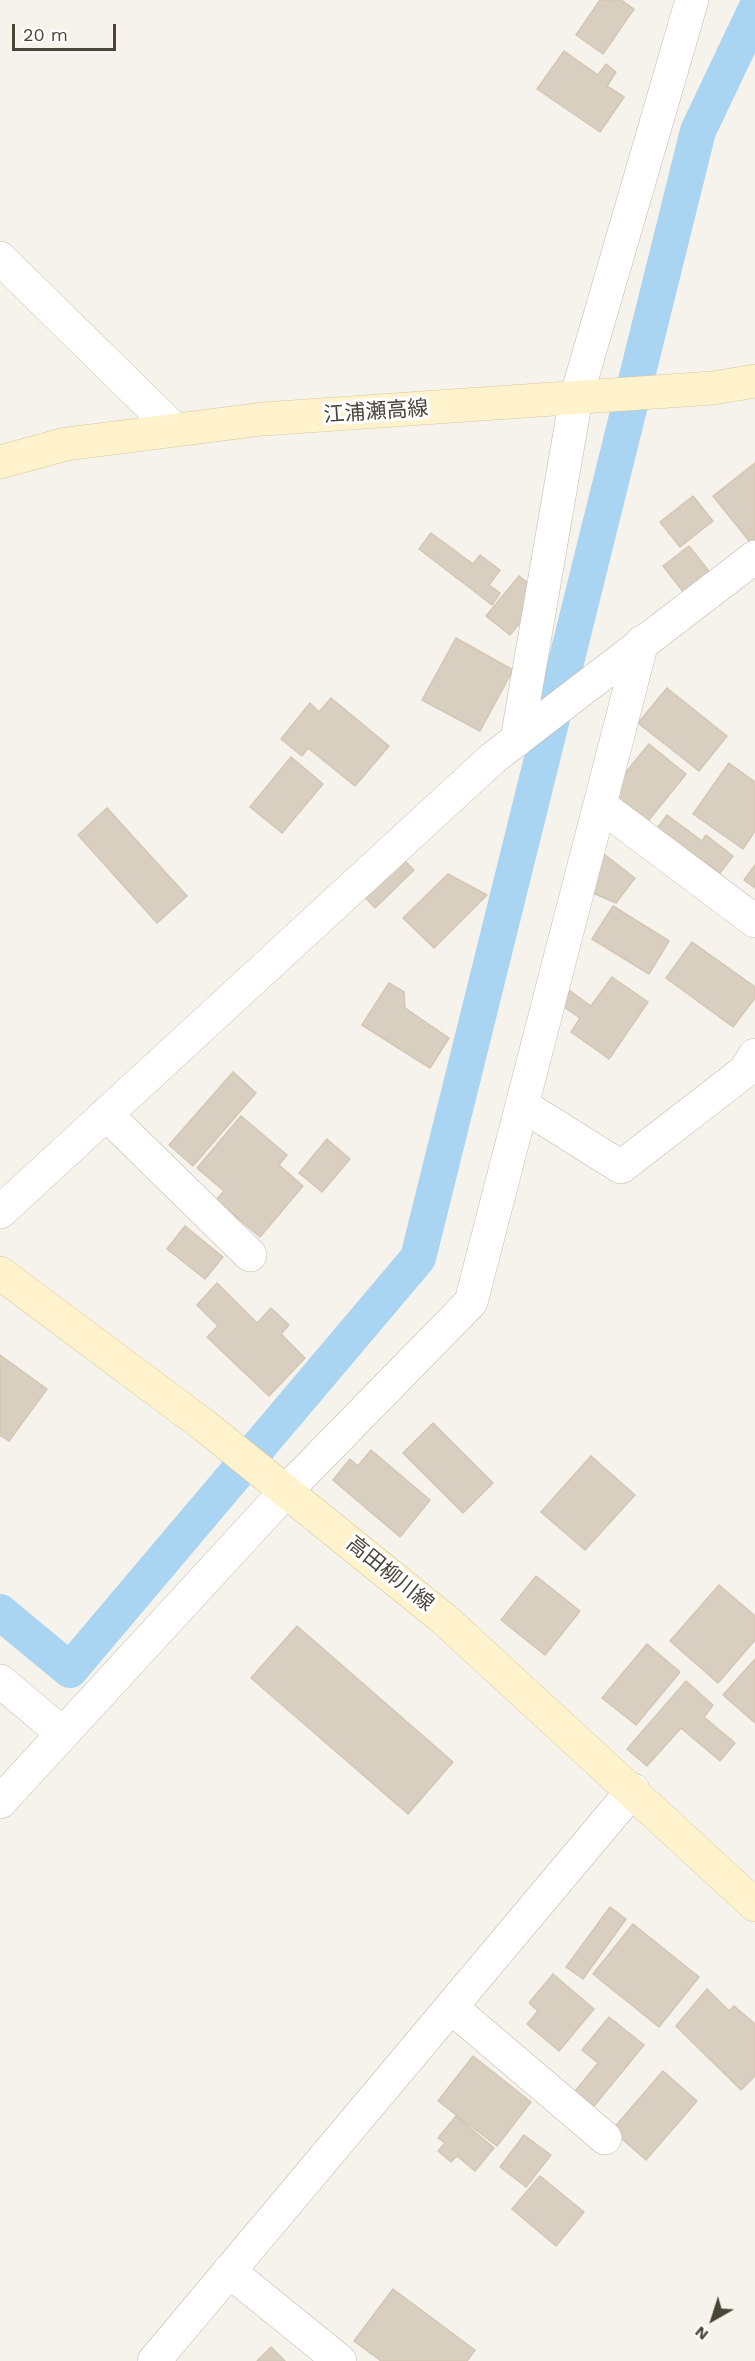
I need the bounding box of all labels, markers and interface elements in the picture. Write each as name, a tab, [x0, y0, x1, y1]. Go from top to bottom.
scale bar	[15, 12, 118, 50]
text: 20 m	[23, 24, 68, 45]
street label: 江浦瀬高線	[323, 396, 429, 428]
street label: 高田柳川線	[341, 1531, 439, 1617]
north arrow	[683, 2289, 743, 2349]
text: N	[691, 2322, 712, 2344]

